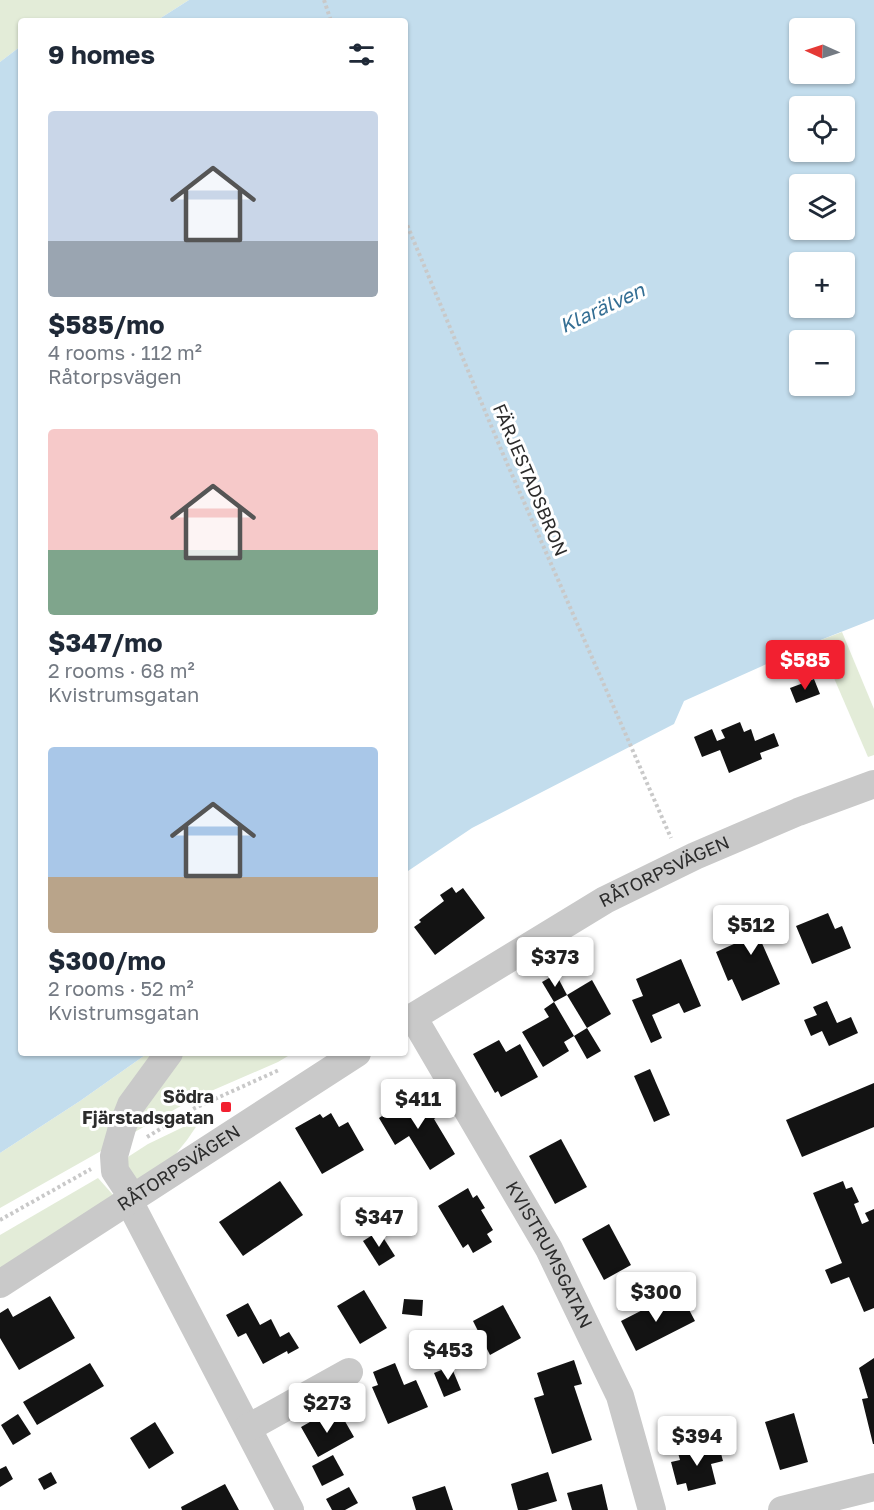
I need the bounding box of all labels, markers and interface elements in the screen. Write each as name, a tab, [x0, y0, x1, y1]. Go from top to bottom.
north arrow	[789, 18, 855, 84]
map controls	[789, 18, 855, 396]
icon: filters	[345, 38, 378, 71]
text: 9 homes	[48, 39, 155, 70]
button: locate	[789, 96, 855, 162]
icon: home	[159, 150, 267, 258]
button: layers	[789, 174, 855, 240]
button: +	[789, 252, 855, 318]
water label: Klarälven	[555, 277, 648, 337]
text: $585/mo	[48, 309, 165, 340]
button: −	[789, 330, 855, 396]
text: 4 rooms · 112 m²	[48, 340, 202, 364]
text: Råtorpsvägen	[48, 364, 182, 388]
street label: FÄRJESTADSBRON	[489, 400, 573, 559]
icon: home	[159, 468, 267, 576]
text: $347/mo	[48, 627, 163, 658]
pin: $585	[769, 640, 841, 691]
text: $585	[780, 647, 830, 671]
text: 2 rooms · 68 m²	[48, 658, 195, 682]
text: Kvistrumsgatan	[48, 682, 199, 706]
icon: home	[159, 786, 267, 894]
street label: RÅTORPSVÄGEN	[595, 831, 732, 911]
pin: $512	[715, 905, 787, 956]
text: $512	[727, 912, 775, 936]
pin: $373	[519, 937, 591, 988]
text: $373	[531, 944, 579, 968]
text: $300/mo	[48, 945, 166, 976]
text: 2 rooms · 52 m²	[48, 976, 194, 1000]
text: Kvistrumsgatan	[48, 1000, 199, 1024]
pin: $411	[382, 1079, 454, 1130]
place label: Södra Fjärstadsgatan	[82, 1085, 214, 1128]
text: $411	[395, 1086, 441, 1110]
marker: Södra Fjärstadsgatan	[219, 1100, 233, 1114]
street label: RÅTORPSVÄGEN	[113, 1120, 244, 1215]
street label: KVISTRUMSGATAN	[502, 1177, 598, 1332]
pin: $347	[343, 1197, 415, 1248]
text: $347	[355, 1204, 404, 1228]
pin: $300	[620, 1272, 692, 1323]
text: $300	[630, 1279, 682, 1303]
pin: $453	[412, 1330, 484, 1381]
text: $453	[423, 1337, 473, 1361]
pin: $273	[291, 1383, 363, 1434]
text: $273	[303, 1390, 351, 1414]
pin: $394	[661, 1416, 733, 1467]
text: $394	[672, 1423, 722, 1447]

